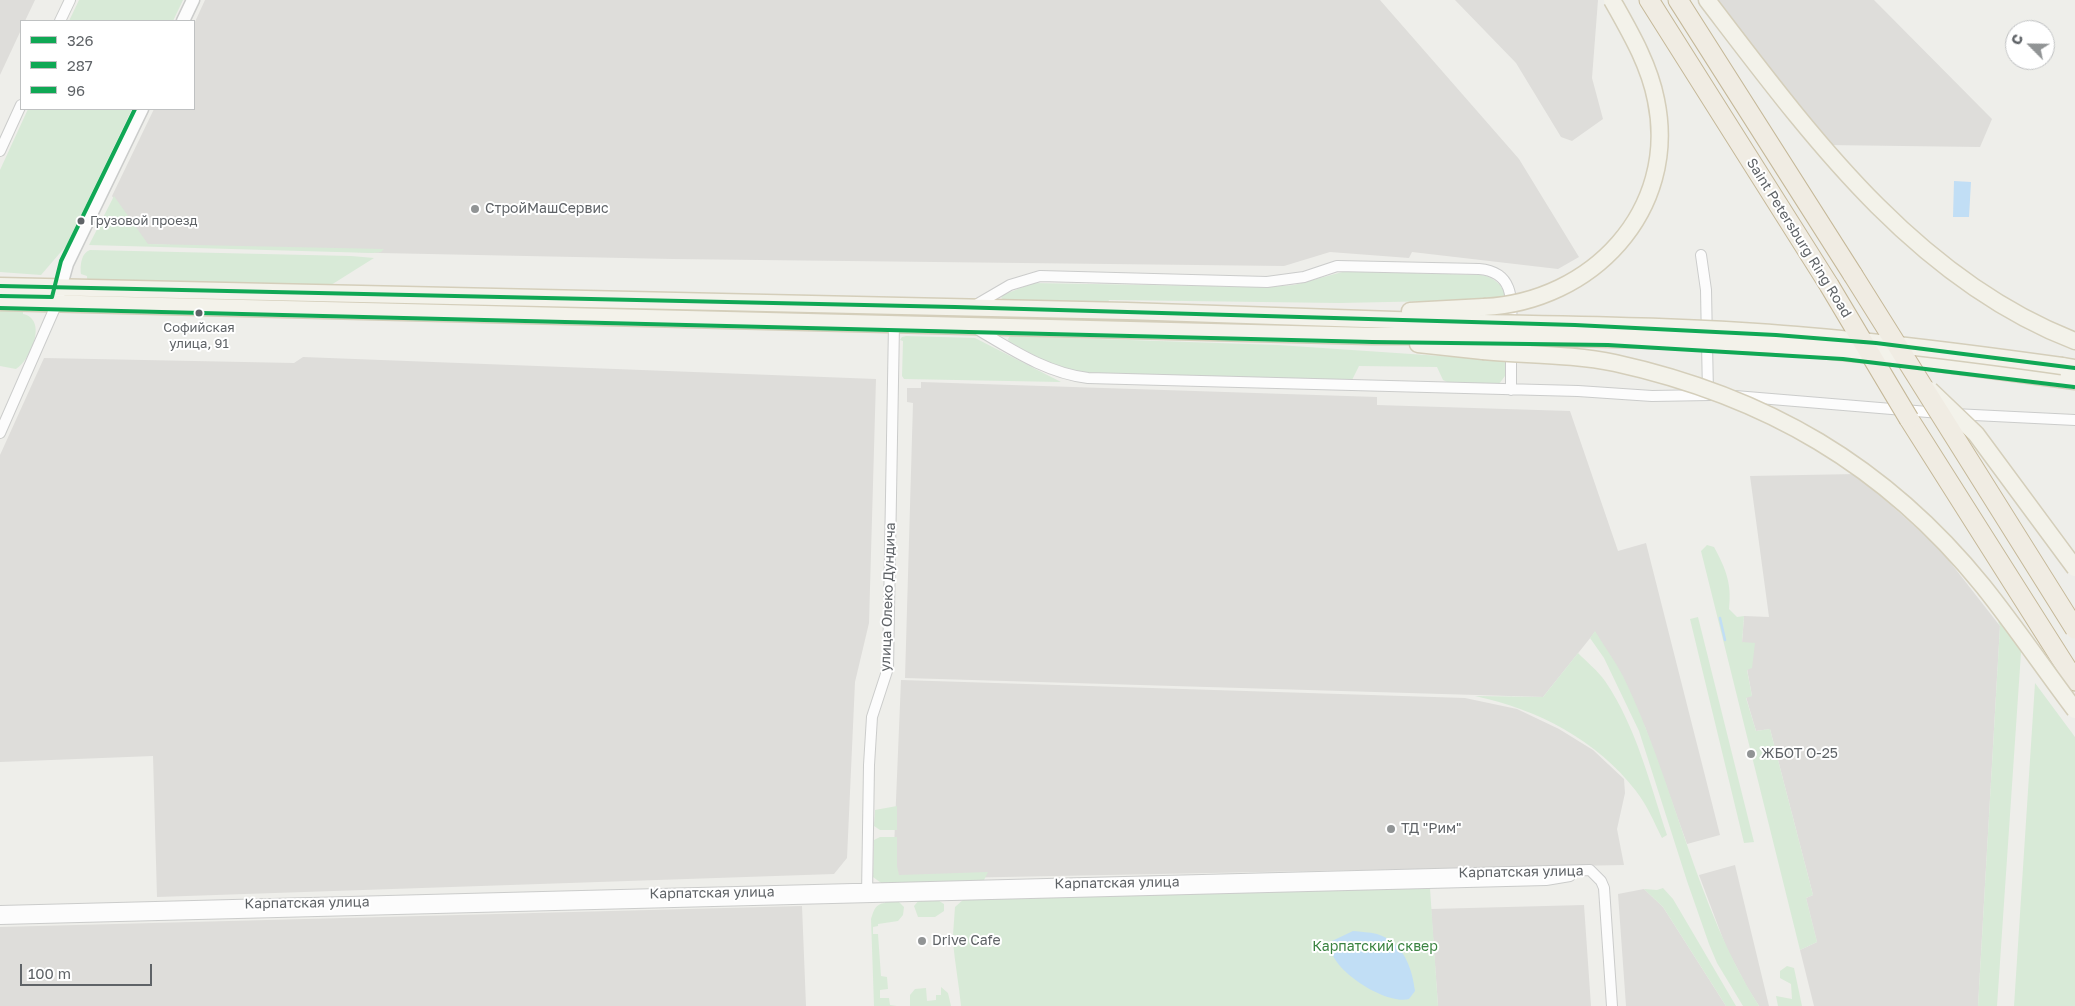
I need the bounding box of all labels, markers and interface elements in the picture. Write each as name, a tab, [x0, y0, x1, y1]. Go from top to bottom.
legend	[20, 20, 195, 110]
north arrow	[2005, 20, 2055, 70]
text: 326	[67, 31, 94, 49]
text: С	[2007, 31, 2026, 47]
text: 287	[67, 56, 93, 74]
text: 96	[67, 81, 85, 99]
street label: Saint Petersburg Ring Road	[1743, 155, 1855, 321]
place label: СтройМашСервис	[485, 201, 609, 217]
marker: СтройМашСервис	[469, 203, 481, 215]
place label: Грузовой проезд	[90, 213, 197, 229]
marker: Грузовой проезд	[76, 216, 86, 226]
marker: Софийская улица, 91	[194, 308, 204, 318]
place label: Софийская улица, 91	[163, 320, 235, 351]
street label: улица Олеко Дундича	[877, 522, 899, 672]
place label: ЖБОТ О-25	[1761, 746, 1838, 762]
marker: ЖБОТ О-25	[1745, 748, 1757, 760]
place label: ТД "Рим"	[1401, 821, 1462, 837]
marker: ТД "Рим"	[1385, 823, 1397, 835]
street label: Карпатская улица	[1458, 863, 1584, 881]
street label: Карпатская улица	[1054, 874, 1180, 892]
street label: Карпатская улица	[649, 884, 775, 902]
street label: Карпатская улица	[244, 894, 370, 912]
place label: Drive Cafe	[932, 933, 1001, 949]
marker: Drive Cafe	[916, 935, 928, 947]
park label: Карпатский сквер	[1312, 939, 1438, 955]
scale bar	[22, 954, 155, 986]
text: 100 m	[28, 964, 71, 982]

